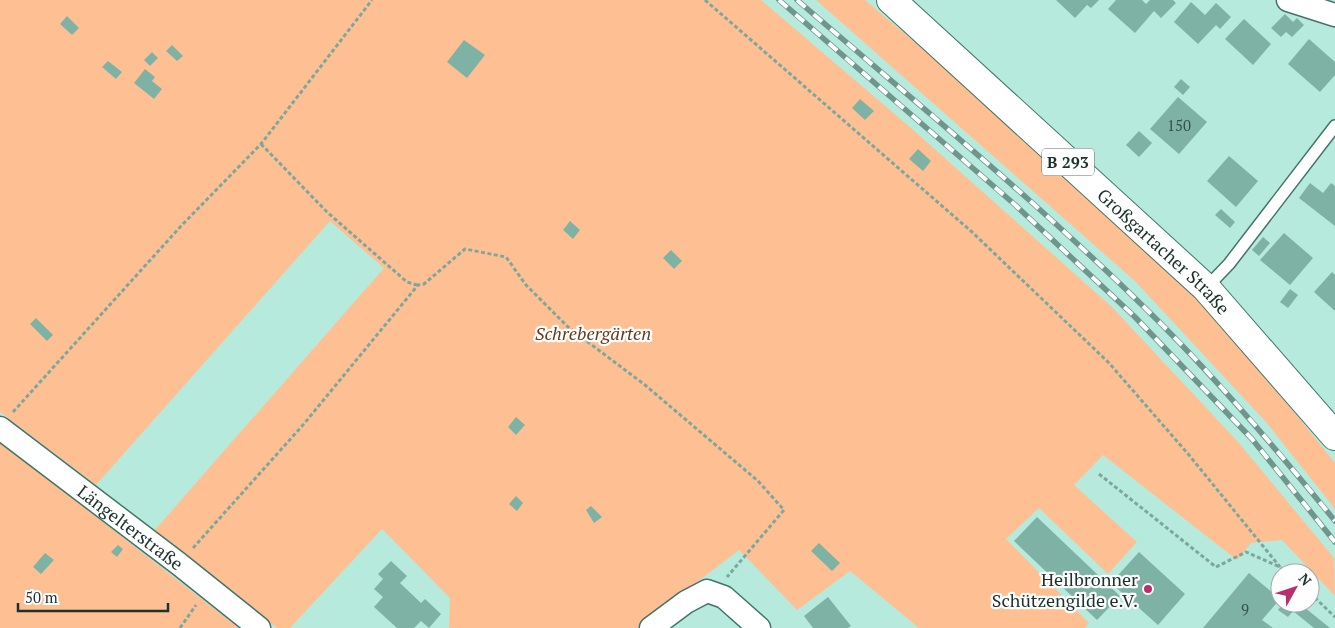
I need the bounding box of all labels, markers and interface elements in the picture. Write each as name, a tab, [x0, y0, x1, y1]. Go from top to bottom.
house number: 150	[1167, 115, 1191, 135]
road number: B 293	[1042, 148, 1094, 176]
street label: Großgartacher Straße	[1092, 183, 1236, 319]
park label: Schrebergärten	[535, 321, 651, 345]
street label: Längelterstraße	[73, 479, 189, 575]
north arrow	[1270, 563, 1320, 613]
place label: Heilbronner Schützengilde e.V.	[992, 567, 1138, 612]
text: N	[1295, 569, 1316, 590]
scale bar	[18, 580, 168, 612]
marker: Heilbronner Schützengilde e.V.	[1142, 583, 1154, 595]
text: 50 m	[25, 587, 58, 607]
house number: 9	[1241, 599, 1249, 619]

